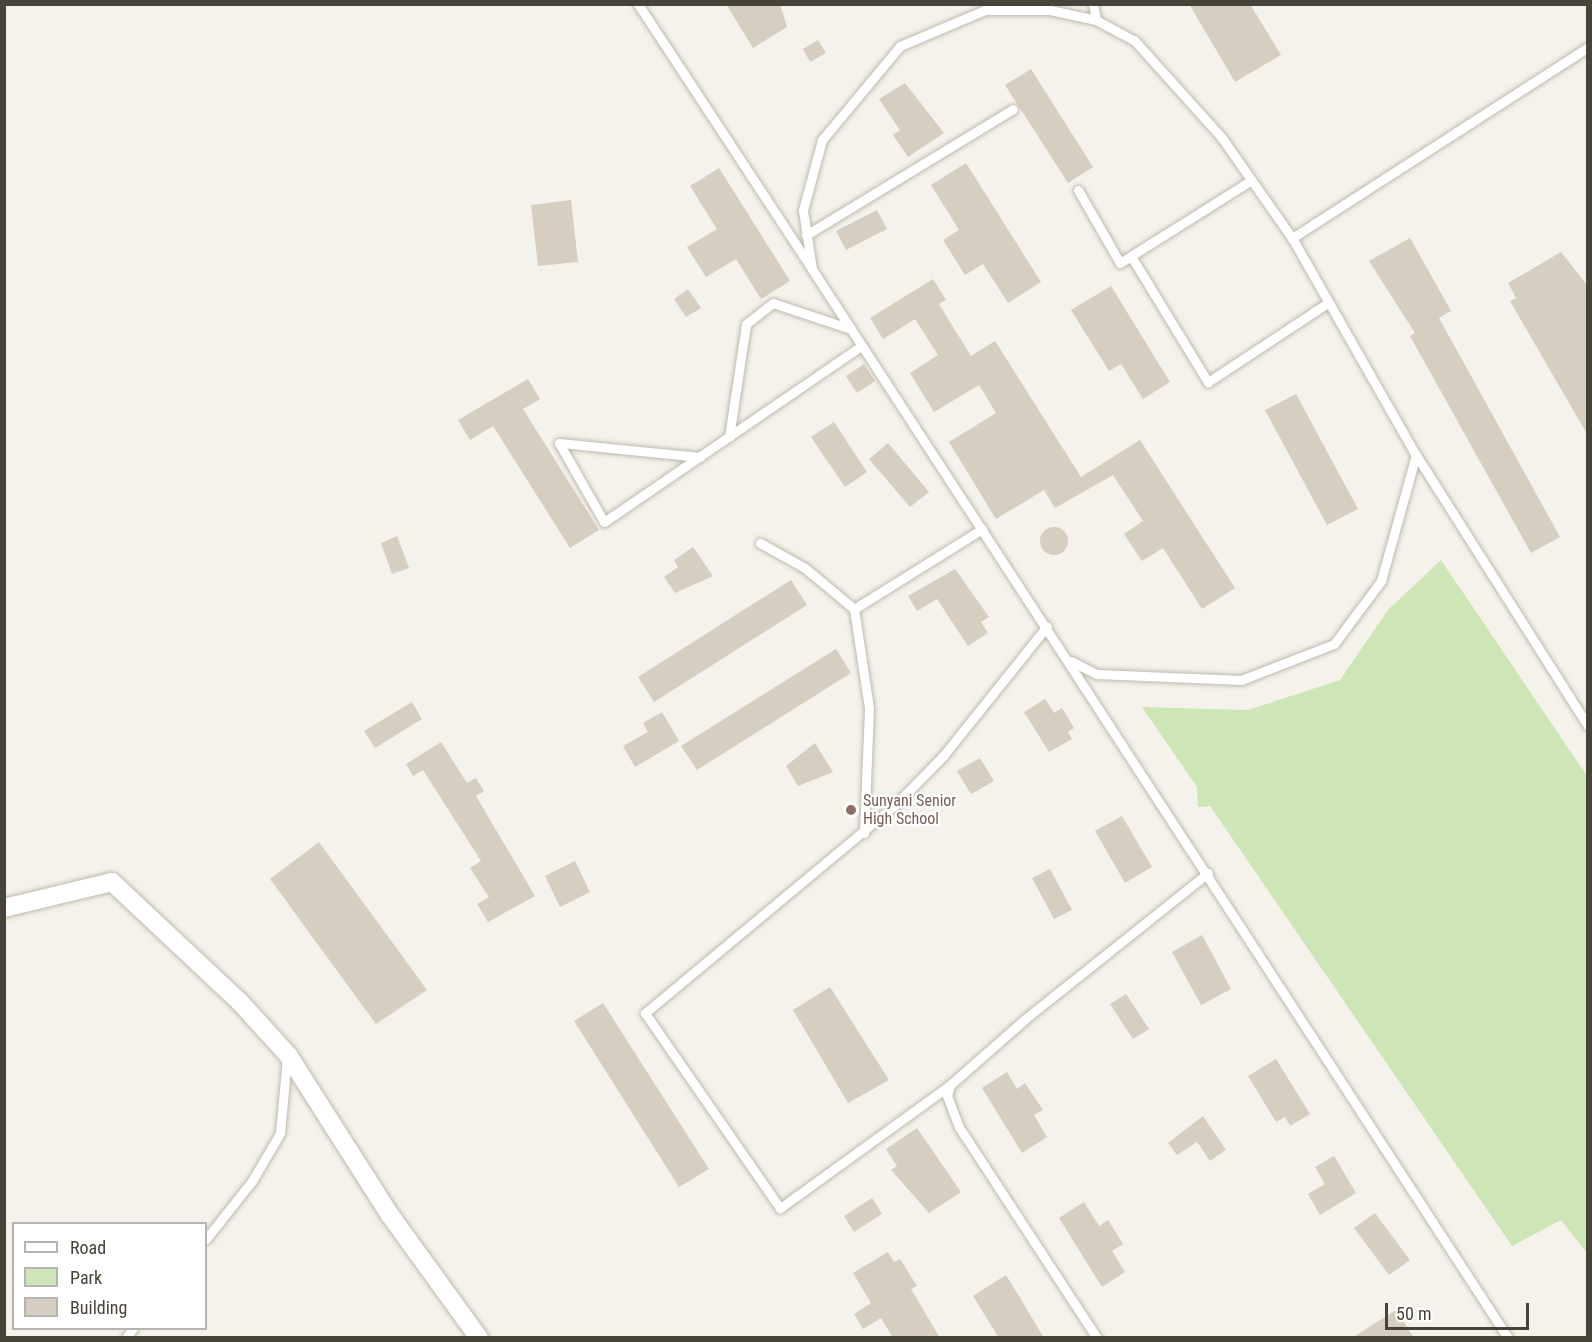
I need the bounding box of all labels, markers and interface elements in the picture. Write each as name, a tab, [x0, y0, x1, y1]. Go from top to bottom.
place label: Sunyani Senior High School	[863, 791, 956, 829]
marker: Sunyani Senior High School	[844, 803, 858, 817]
legend	[12, 1222, 207, 1330]
text: Road	[70, 1237, 106, 1258]
text: Park	[70, 1267, 102, 1288]
scale bar	[1388, 1291, 1532, 1329]
text: Building	[70, 1297, 127, 1318]
text: 50 m	[1396, 1303, 1431, 1324]

